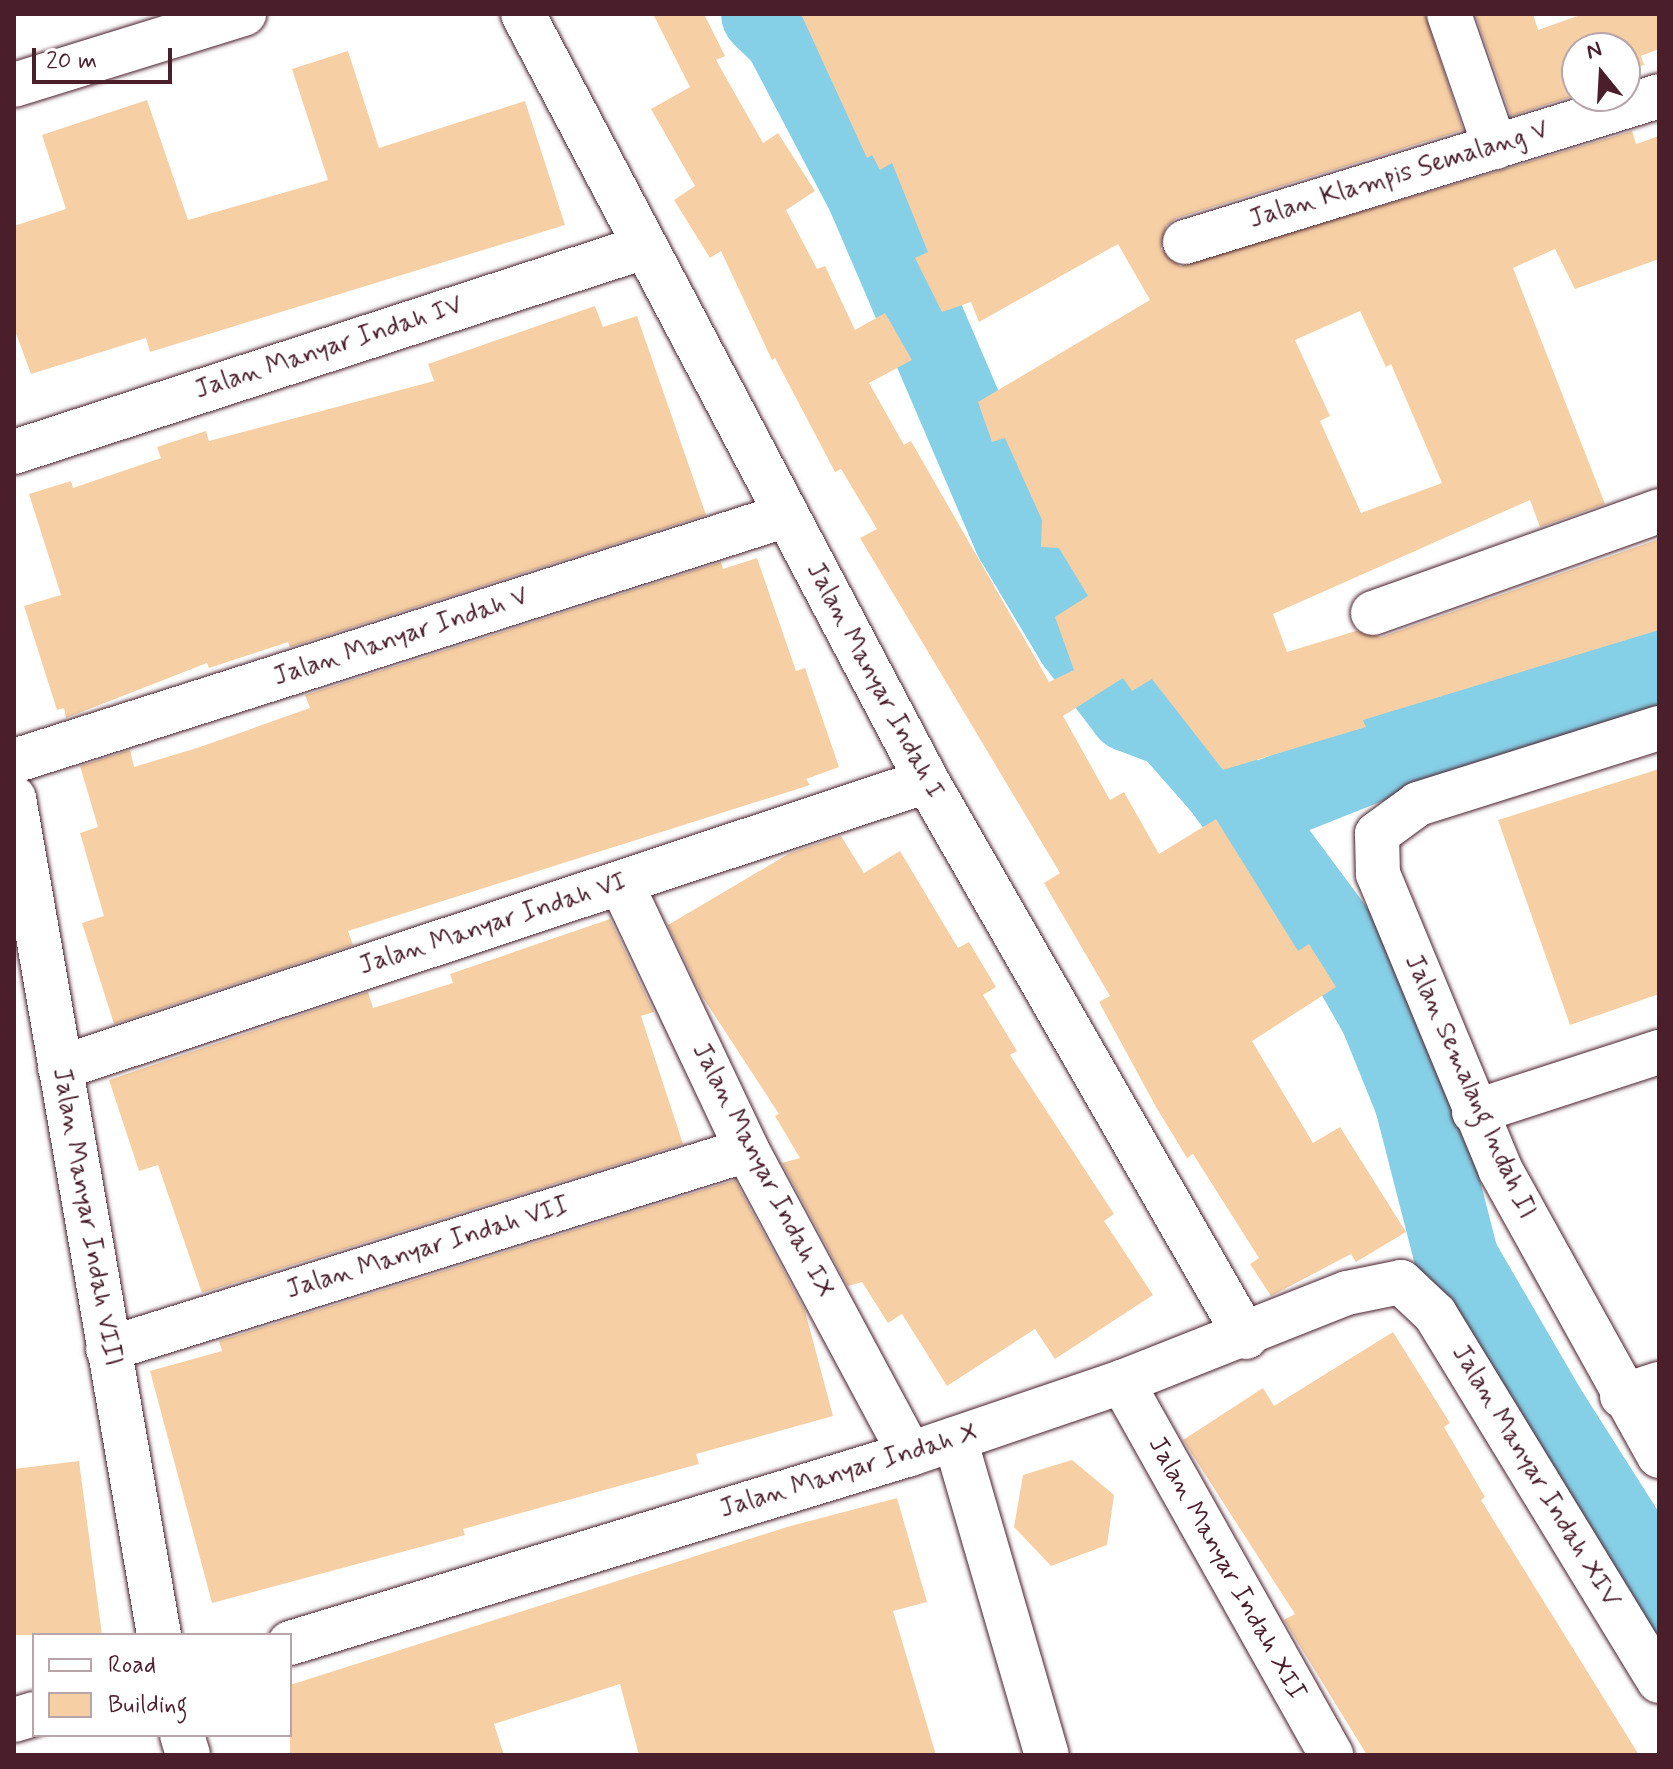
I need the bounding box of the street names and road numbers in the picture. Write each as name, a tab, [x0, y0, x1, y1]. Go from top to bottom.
street label: Jalan Klampis Semalang V	[1246, 116, 1552, 236]
street label: Jalan Manyar Indah IV	[196, 293, 462, 405]
street label: Jalan Manyar Indah I	[801, 562, 947, 800]
street label: Jalan Manyar Indah V	[274, 584, 528, 692]
street label: Jalan Manyar Indah VI	[360, 869, 626, 981]
street label: Jalan Semalang Indah II	[1395, 947, 1543, 1227]
street label: Jalan Manyar Indah IX	[687, 1044, 837, 1298]
street label: Jalan Manyar Indah VIII	[45, 1071, 127, 1363]
street label: Jalan Manyar Indah VII	[288, 1193, 568, 1305]
street label: Jalan Manyar Indah XIV	[1448, 1347, 1622, 1607]
street label: Jalan Manyar Indah X	[722, 1420, 976, 1524]
street label: Jalan Manyar Indah XII	[1143, 1437, 1309, 1701]

